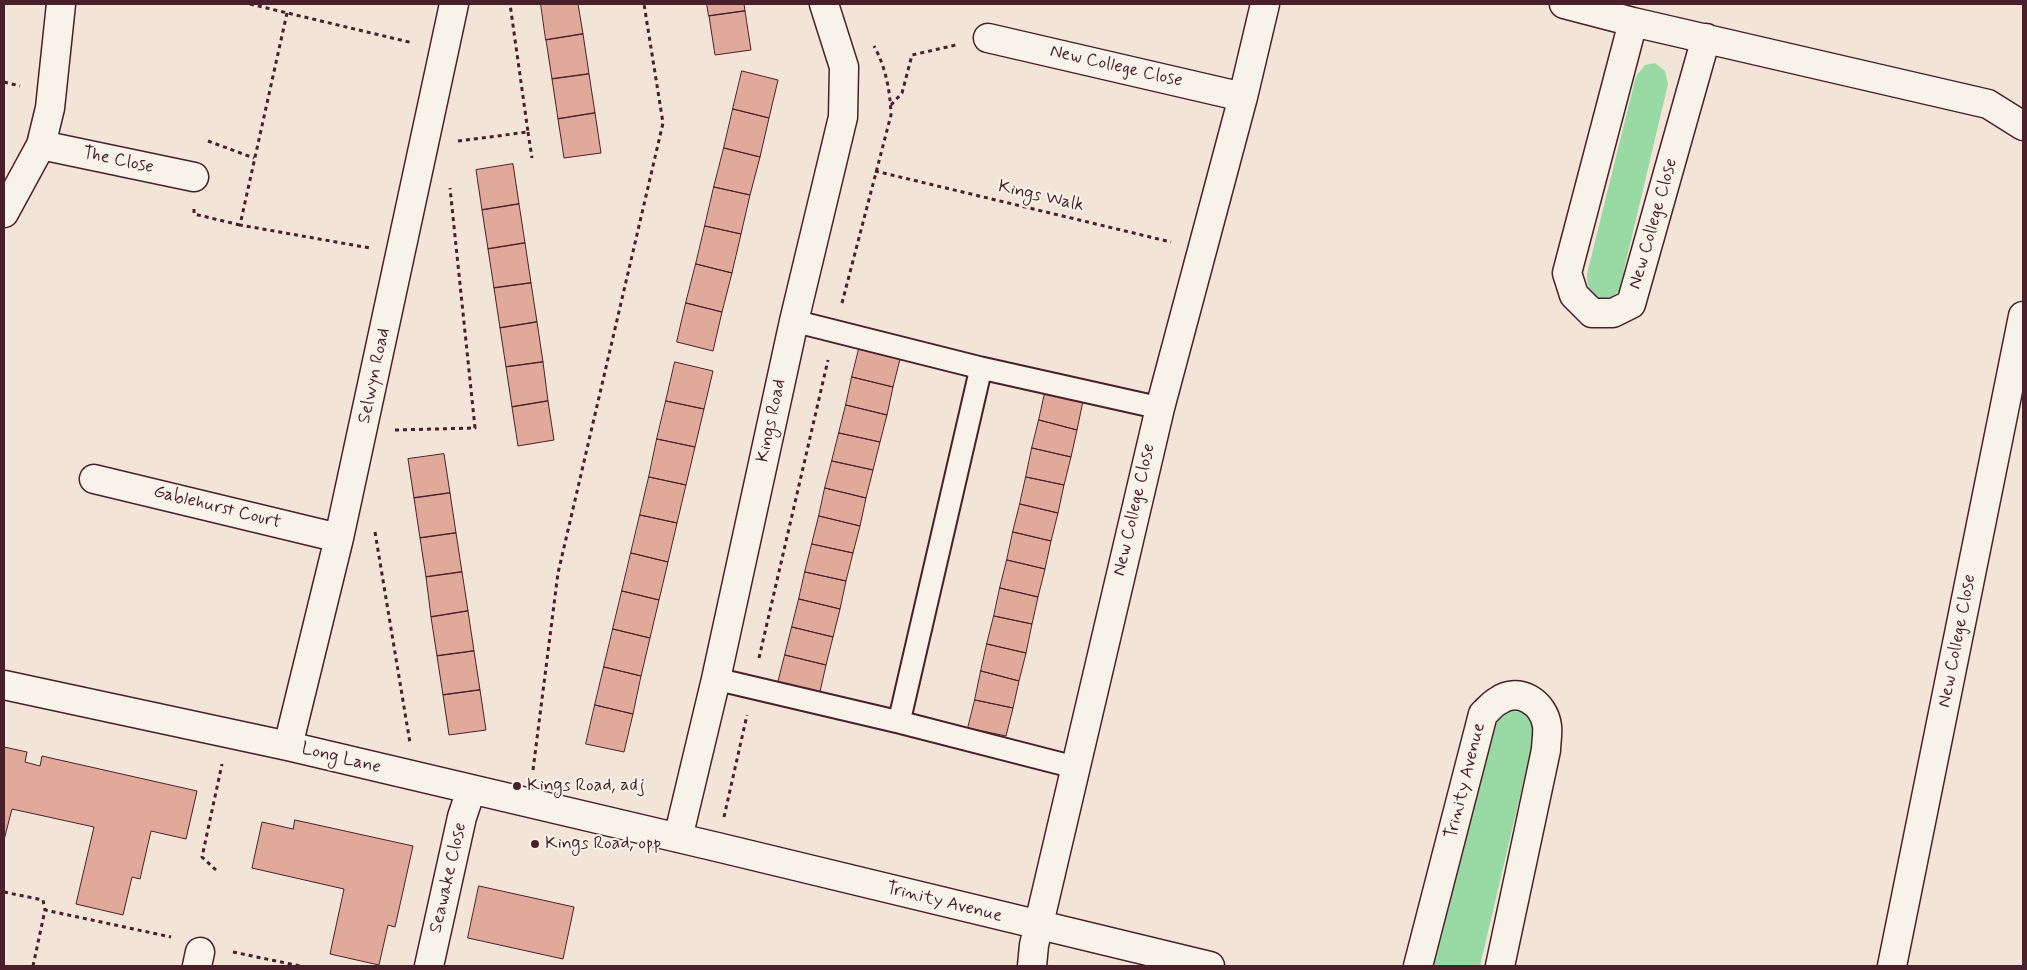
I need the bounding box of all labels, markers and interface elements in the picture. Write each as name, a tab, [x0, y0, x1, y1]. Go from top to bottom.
street label: New College Close	[1048, 41, 1184, 93]
street label: The Close	[80, 143, 156, 179]
street label: New College Close	[1625, 156, 1683, 292]
street label: Kings Walk	[996, 177, 1086, 217]
street label: Selwyn Road	[354, 326, 396, 426]
street label: Kings Road	[753, 377, 791, 465]
street label: New College Close	[1109, 442, 1161, 578]
street label: Gablehurst Court	[151, 482, 283, 534]
street label: New College Close	[1934, 573, 1982, 709]
street label: Trinity Avenue	[1441, 721, 1491, 841]
street label: Long Lane	[299, 739, 383, 779]
place label: Kings Road, adj	[527, 775, 645, 797]
marker: Kings Road, adj	[511, 780, 523, 792]
street label: Seawake Close	[426, 821, 472, 935]
place label: Kings Road, opp	[545, 833, 661, 855]
marker: Kings Road, opp	[529, 838, 541, 850]
street label: Trinity Avenue	[884, 878, 1004, 928]

